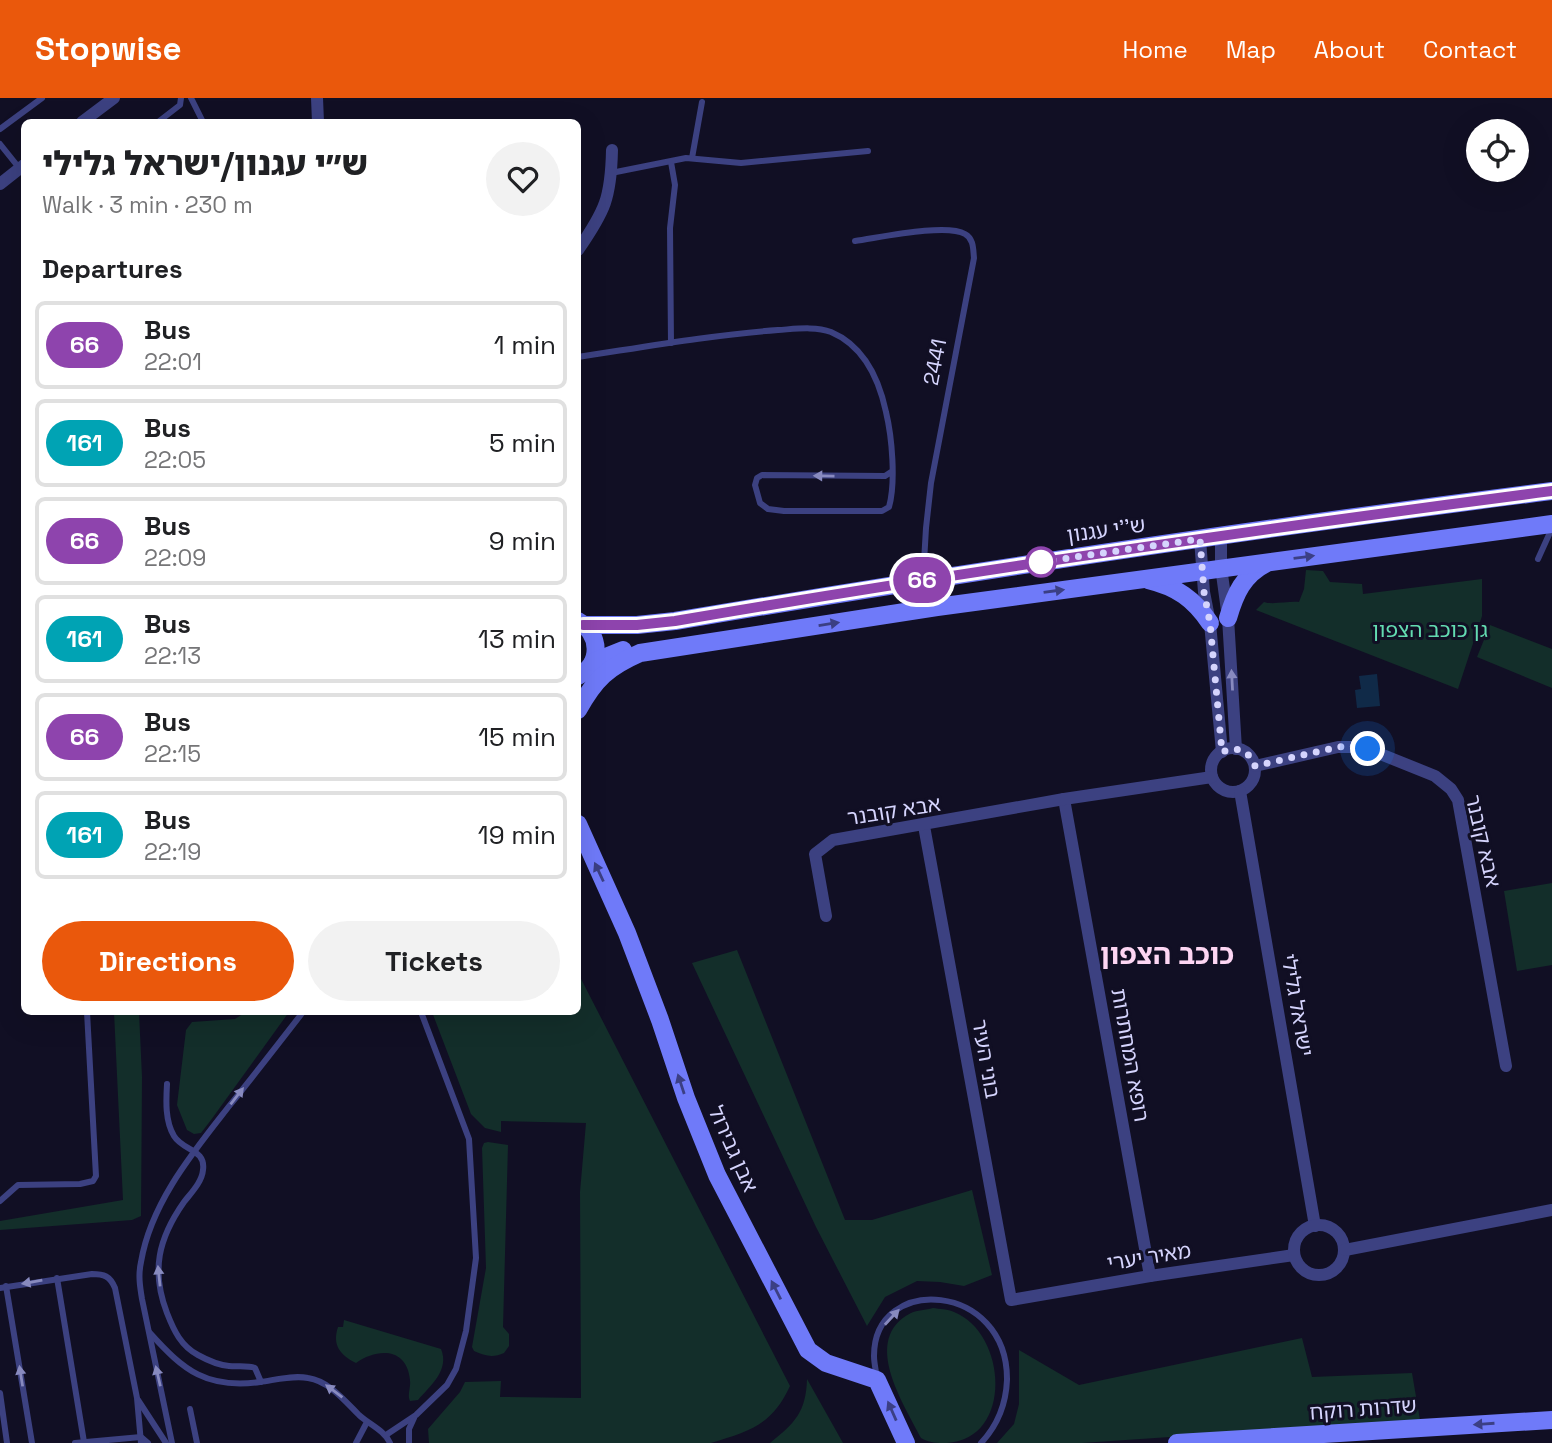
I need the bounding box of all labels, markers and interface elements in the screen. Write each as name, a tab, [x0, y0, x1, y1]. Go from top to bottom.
text: Stopwise	[35, 28, 182, 70]
text: Home	[1122, 34, 1188, 65]
text: Map	[1226, 34, 1276, 65]
text: About	[1314, 34, 1385, 65]
text: Contact	[1423, 34, 1517, 65]
map controls	[1466, 119, 1529, 182]
button: locate	[1466, 119, 1529, 182]
button: heart	[486, 142, 560, 216]
text: ש״י עגנון/ישראל גלילי	[42, 143, 368, 185]
text: Walk · 3 min · 230 m	[42, 190, 253, 220]
text: Departures	[42, 252, 183, 286]
text: Bus	[144, 313, 191, 347]
text: 1 min	[494, 328, 556, 362]
text: 66	[70, 329, 99, 360]
street label: 2441	[917, 336, 952, 387]
text: 22:01	[144, 347, 202, 377]
text: Bus	[144, 411, 191, 445]
text: 5 min	[489, 426, 556, 460]
text: 161	[66, 427, 103, 458]
text: 22:05	[144, 445, 206, 475]
one-way arrow	[813, 470, 835, 482]
text: Bus	[144, 509, 191, 543]
street label: ש''י עגנון	[1065, 511, 1147, 548]
text: 9 min	[489, 524, 556, 558]
text: 66	[70, 525, 99, 556]
text: 22:09	[144, 543, 206, 573]
unlabelled marker	[1026, 547, 1056, 577]
one-way arrow	[1293, 551, 1315, 562]
line badge: 66	[890, 557, 954, 603]
text: 66	[907, 564, 937, 595]
one-way arrow	[1043, 585, 1065, 596]
text: Bus	[144, 607, 191, 641]
park label: גן כוכב הצפון	[1372, 616, 1488, 643]
one-way arrow	[818, 618, 840, 629]
text: 13 min	[478, 622, 556, 656]
text: 161	[66, 623, 103, 654]
text: 22:13	[144, 641, 201, 671]
one-way arrow	[1226, 669, 1237, 691]
text: Bus	[144, 705, 191, 739]
text: 15 min	[478, 720, 556, 754]
text: 66	[70, 721, 99, 752]
your location	[1350, 731, 1385, 766]
text: 22:15	[144, 739, 201, 769]
street label: אבא קובנר	[845, 790, 943, 831]
street label: אבא קובנר	[1460, 792, 1507, 890]
text: Bus	[144, 803, 191, 837]
text: 19 min	[478, 818, 556, 852]
text: 161	[66, 819, 103, 850]
text: 22:19	[144, 837, 201, 867]
one-way arrow	[593, 861, 604, 882]
button: Directions	[42, 921, 294, 1001]
button: Tickets	[308, 921, 560, 1001]
district label: כוכב הצפון	[1100, 936, 1234, 972]
street label: ישראל גלילי	[1275, 952, 1320, 1058]
street label: רופא המחתרות	[1105, 986, 1156, 1124]
street label: בוני העיר	[966, 1017, 1007, 1101]
one-way arrow	[675, 1073, 686, 1094]
one-way arrow	[229, 1088, 244, 1106]
street label: אבן גבירול	[702, 1101, 764, 1196]
street label: מאיר יערי	[1105, 1237, 1193, 1276]
one-way arrow	[153, 1265, 164, 1287]
one-way arrow	[21, 1277, 43, 1288]
one-way arrow	[770, 1280, 782, 1300]
one-way arrow	[883, 1309, 899, 1326]
one-way arrow	[15, 1365, 26, 1387]
one-way arrow	[153, 1365, 164, 1387]
one-way arrow	[325, 1384, 343, 1399]
street label: שדרות רוקח	[1308, 1391, 1417, 1426]
one-way arrow	[886, 1401, 898, 1421]
one-way arrow	[1473, 1419, 1495, 1430]

